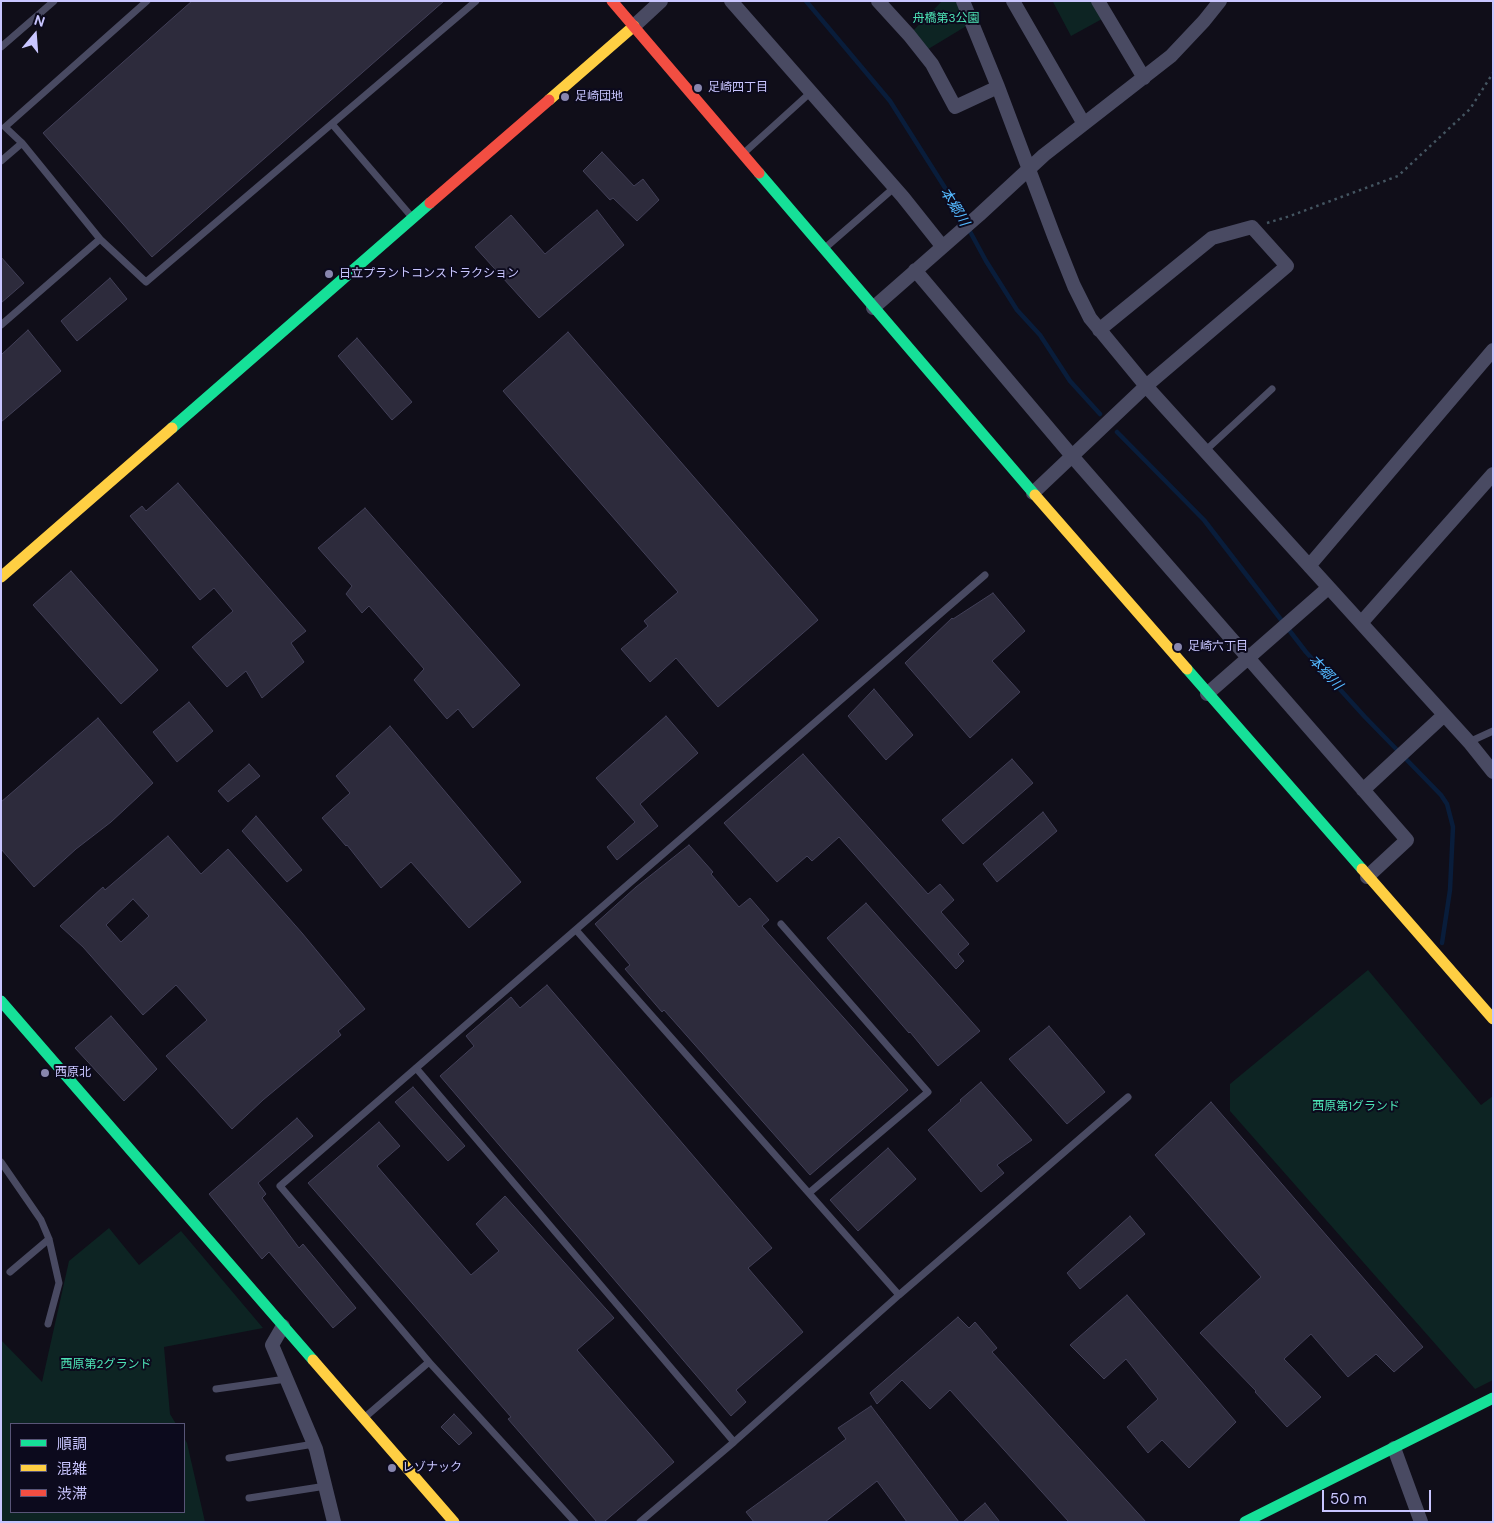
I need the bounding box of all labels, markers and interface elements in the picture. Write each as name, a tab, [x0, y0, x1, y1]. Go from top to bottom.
north arrow	[10, 10, 60, 60]
text: N	[32, 11, 47, 31]
park label: 舟橋第3公園	[912, 12, 980, 26]
place label: 足崎四丁目	[708, 81, 768, 95]
marker: 足崎四丁目	[692, 82, 704, 94]
place label: 足崎団地	[575, 90, 623, 104]
marker: 足崎団地	[559, 91, 571, 103]
water label: 本郷川	[936, 185, 972, 229]
place label: 日立プラントコンストラクション	[339, 267, 519, 281]
marker: 日立プラントコンストラクション	[323, 268, 335, 280]
place label: 足崎六丁目	[1188, 640, 1248, 654]
marker: 足崎六丁目	[1172, 641, 1184, 653]
water label: 本郷川	[1305, 652, 1345, 694]
place label: 西原北	[55, 1066, 91, 1080]
marker: 西原北	[39, 1067, 51, 1079]
park label: 西原第1グランド	[1312, 1100, 1400, 1114]
park label: 西原第2グランド	[61, 1358, 151, 1372]
legend	[10, 1423, 185, 1513]
text: 順調	[57, 1434, 87, 1454]
text: 混雑	[57, 1459, 87, 1479]
place label: レゾナック	[402, 1461, 462, 1475]
marker: レゾナック	[386, 1462, 398, 1474]
scale bar	[1324, 1480, 1433, 1512]
text: 渋滞	[57, 1484, 87, 1504]
text: 50 m	[1330, 1489, 1367, 1509]

